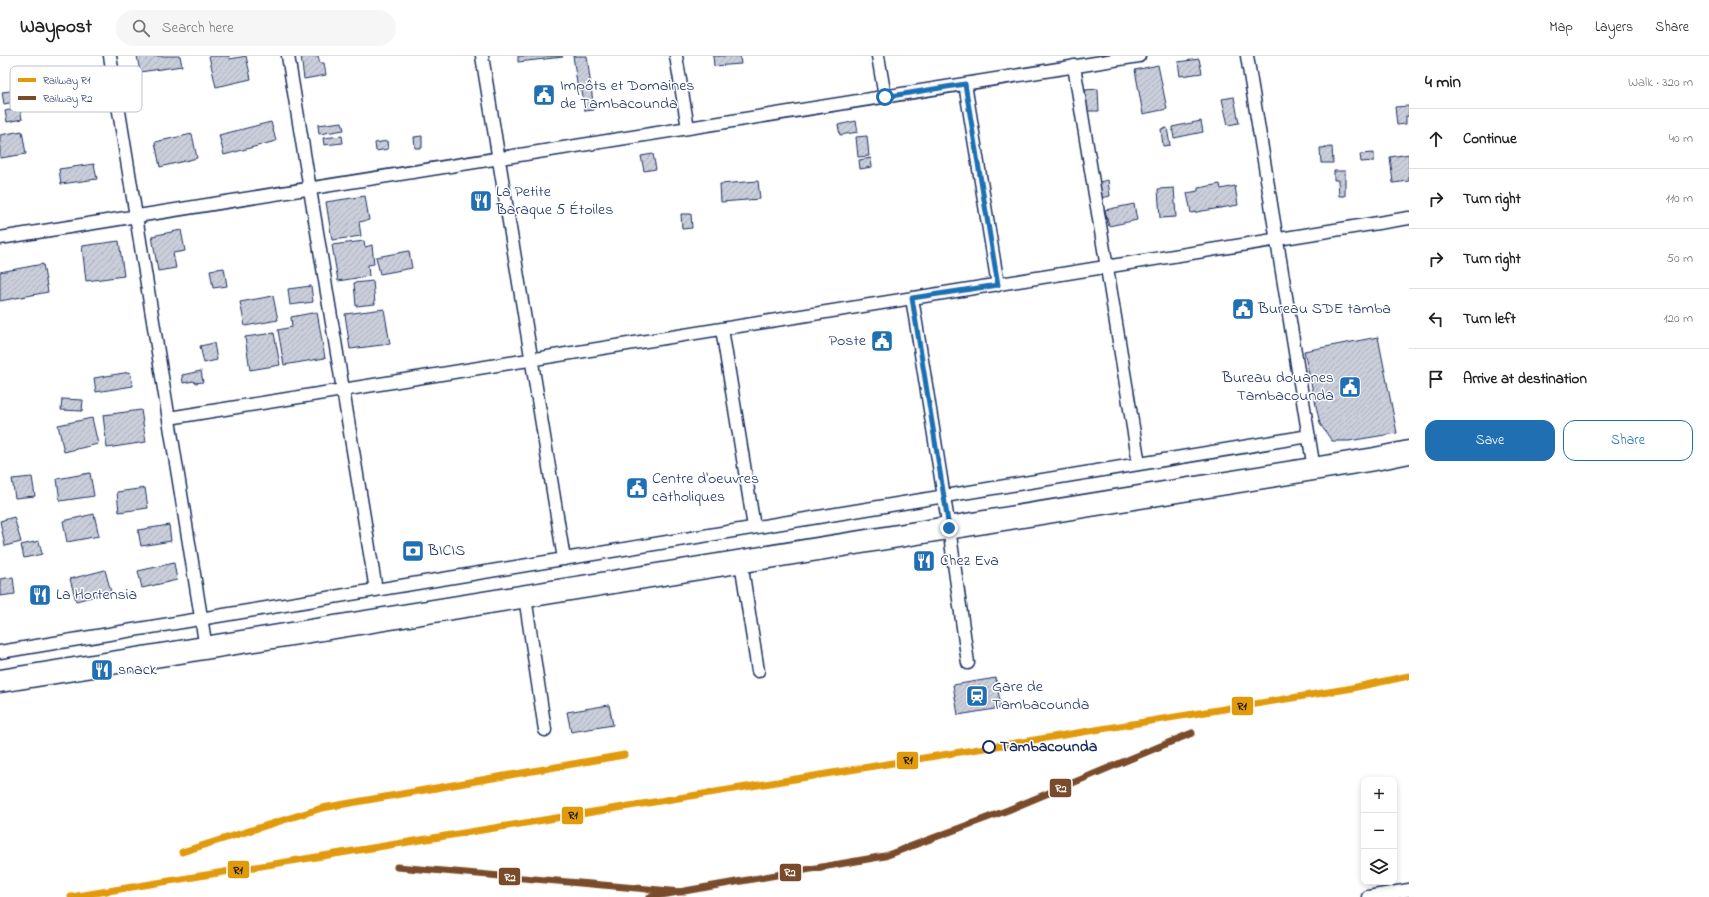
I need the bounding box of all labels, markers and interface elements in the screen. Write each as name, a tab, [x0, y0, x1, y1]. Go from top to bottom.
search box	[116, 10, 396, 46]
text: Waypost	[20, 14, 92, 41]
icon: search	[130, 17, 152, 39]
text: Search here	[162, 17, 234, 39]
text: Map	[1549, 17, 1573, 38]
text: Layers	[1595, 17, 1633, 38]
text: Share	[1655, 17, 1689, 38]
legend	[10, 66, 142, 112]
text: 4 min	[1425, 70, 1461, 95]
text: Railway R1	[43, 73, 91, 90]
text: Walk · 320 m	[1628, 73, 1693, 92]
place label: Impôts et Domaines de Tambacounda	[560, 74, 694, 116]
public building icon: Impôts et Domaines de Tambacounda	[531, 82, 557, 108]
route start	[876, 88, 894, 106]
text: Railway R2	[43, 91, 93, 108]
icon: ahead	[1425, 128, 1447, 150]
text: Continue	[1463, 128, 1517, 150]
text: 40 m	[1669, 129, 1693, 148]
place label: La Petite Baraque 5 Étoiles	[495, 180, 613, 222]
restaurant icon: La Petite Baraque 5 Étoiles	[468, 188, 494, 214]
icon: right	[1425, 188, 1447, 210]
text: Turn right	[1463, 188, 1521, 210]
text: 110 m	[1666, 189, 1693, 208]
icon: right	[1425, 248, 1447, 270]
text: Turn right	[1463, 248, 1521, 270]
text: 50 m	[1667, 249, 1693, 268]
public building icon: Bureau SDE tamba	[1230, 296, 1256, 322]
place label: Bureau SDE tamba	[1257, 297, 1391, 321]
icon: left	[1425, 308, 1447, 330]
text: Turn left	[1463, 308, 1516, 330]
text: 120 m	[1663, 309, 1693, 328]
public building icon: Poste	[869, 328, 895, 354]
place label: Poste	[829, 329, 867, 353]
place label: Bureau douanes Tambacounda	[1221, 366, 1334, 408]
icon: arrive	[1425, 368, 1447, 390]
text: Arrive at destination	[1463, 368, 1587, 390]
public building icon: Bureau douanes Tambacounda	[1337, 374, 1363, 400]
button: Save	[1425, 420, 1555, 461]
button: Share	[1563, 420, 1693, 461]
place label: Centre d'oeuvres catholiques	[652, 467, 759, 509]
public building icon: Centre d'oeuvres catholiques	[624, 475, 650, 501]
route end	[940, 519, 958, 537]
bank icon: BICIS	[400, 538, 426, 564]
place label: BICIS	[427, 539, 465, 563]
restaurant icon: Chez Eva	[911, 548, 937, 574]
place label: Chez Eva	[940, 549, 999, 573]
restaurant icon: La Hortensia	[27, 582, 53, 608]
place label: La Hortensia	[56, 583, 137, 607]
restaurant icon: snack	[89, 657, 115, 683]
place label: snack	[118, 658, 158, 682]
place label: Gare de Tambacounda	[992, 675, 1089, 717]
station icon: Gare de Tambacounda	[964, 683, 990, 709]
line badge: R1	[1231, 696, 1254, 716]
text: R1	[1236, 699, 1247, 715]
place label: Tambacounda	[1000, 735, 1098, 759]
marker: Tambacounda	[982, 740, 996, 754]
line badge: R1	[896, 751, 919, 770]
text: R1	[902, 753, 913, 769]
map controls	[1361, 777, 1397, 885]
button: +	[1361, 777, 1397, 813]
line badge: R2	[1049, 778, 1072, 798]
text: R2	[1054, 781, 1067, 797]
line badge: R1	[561, 806, 584, 825]
text: R1	[567, 808, 578, 824]
button: −	[1361, 813, 1397, 849]
button: layers	[1361, 849, 1397, 885]
line badge: R1	[227, 860, 250, 879]
text: R1	[232, 863, 243, 879]
line badge: R2	[779, 863, 802, 882]
text: R2	[783, 865, 796, 881]
line badge: R2	[498, 867, 521, 886]
text: R2	[503, 870, 516, 886]

